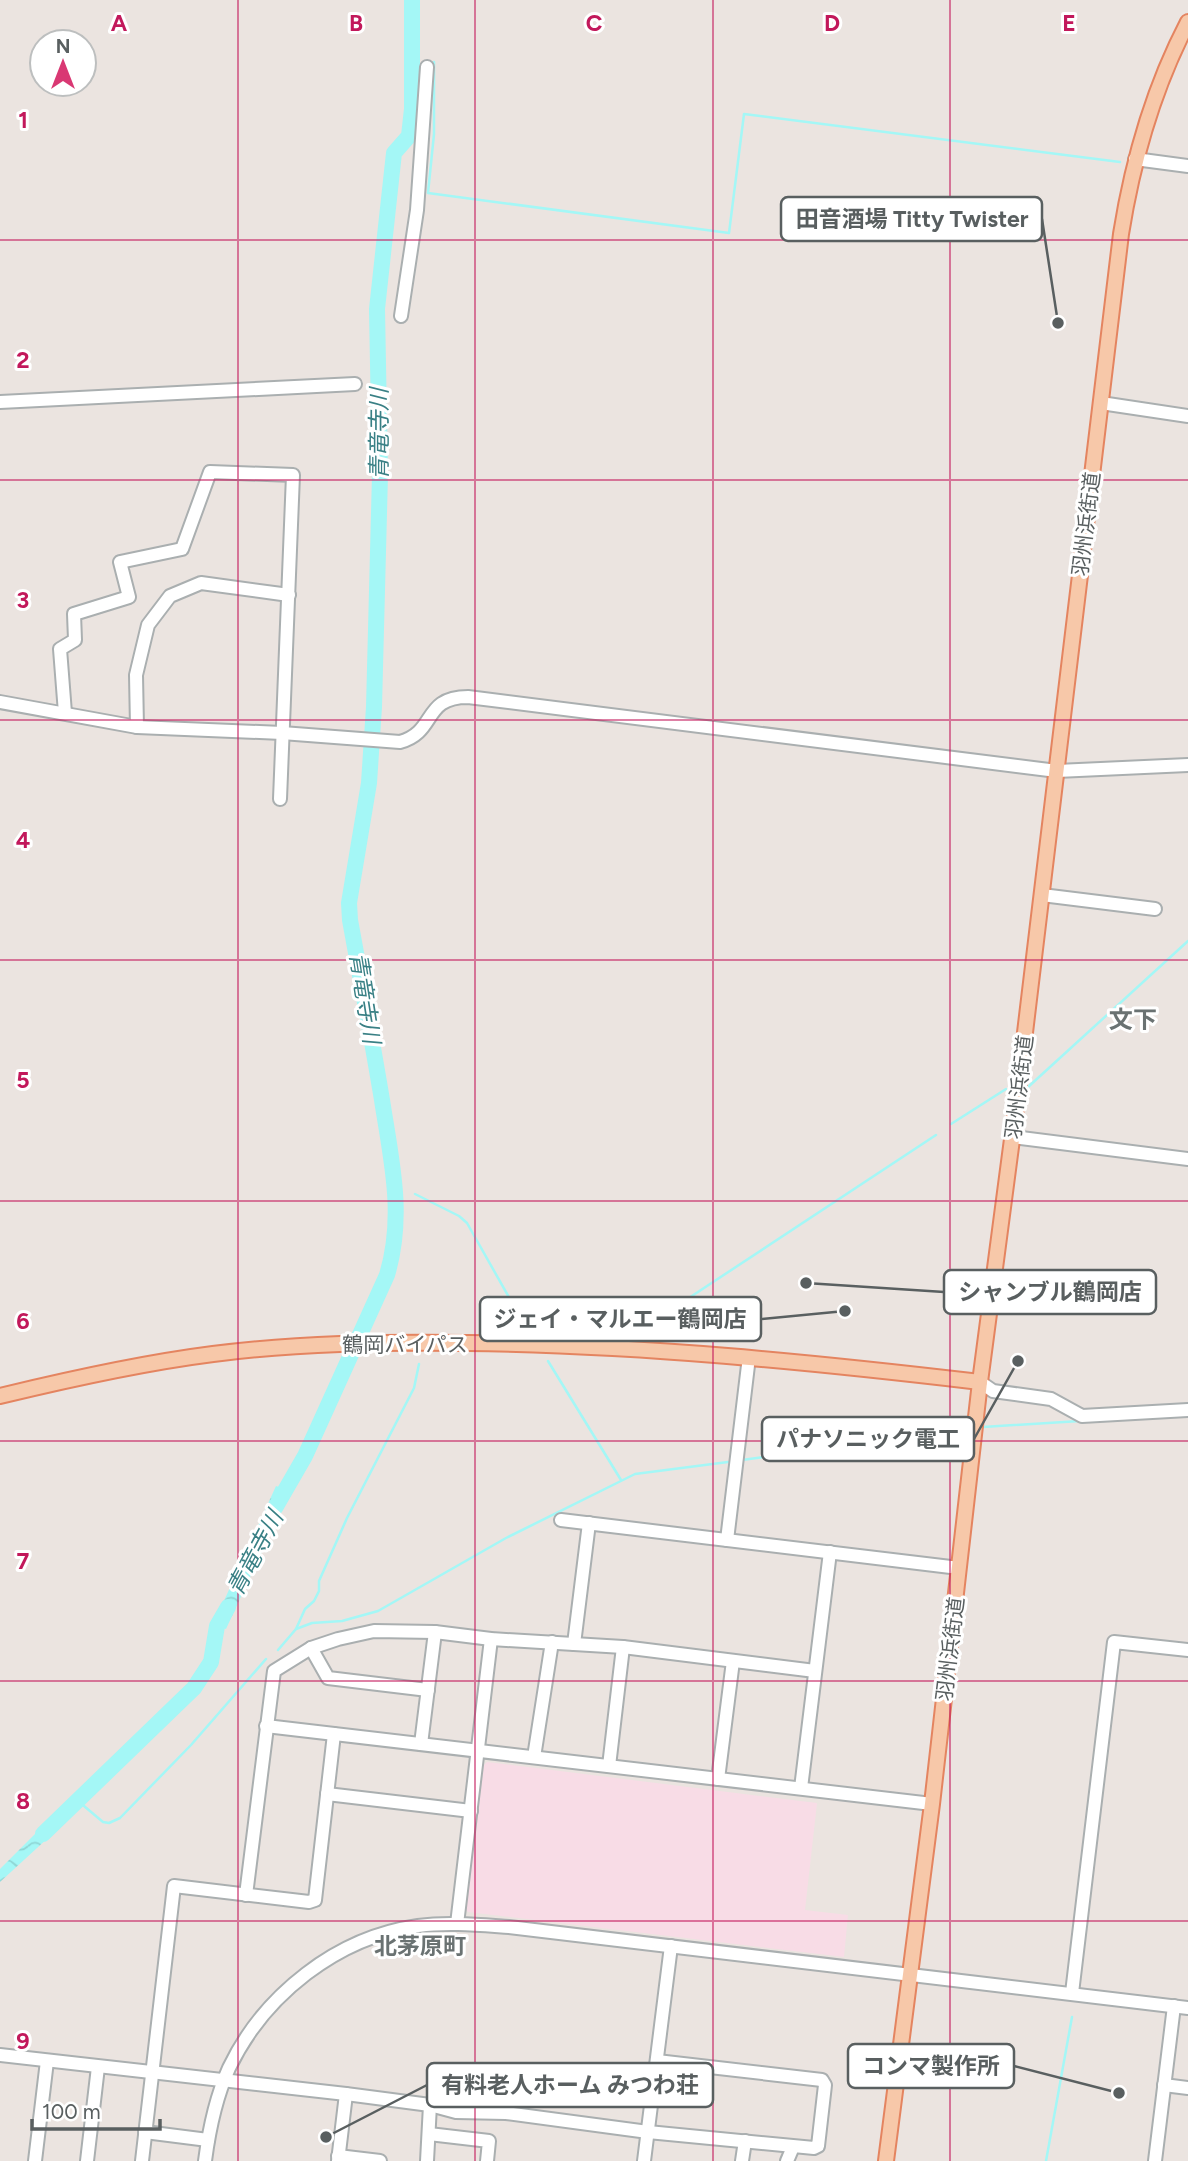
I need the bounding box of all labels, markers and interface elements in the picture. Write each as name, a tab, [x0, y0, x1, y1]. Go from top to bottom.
text: A	[111, 9, 128, 37]
text: B	[349, 9, 363, 37]
text: C	[586, 9, 603, 37]
text: D	[824, 9, 840, 37]
text: E	[1062, 9, 1076, 37]
north arrow	[28, 28, 98, 98]
text: N	[56, 35, 70, 58]
text: 1	[18, 106, 28, 134]
callout: 田音酒場 Titty Twister	[781, 197, 1042, 241]
text: 田音酒場 Titty Twister	[795, 205, 1029, 233]
text: 2	[16, 346, 30, 374]
water label: 青竜寺川	[365, 385, 393, 480]
street label: 羽州浜街道	[1067, 470, 1105, 578]
text: 3	[17, 586, 29, 614]
text: 4	[16, 826, 30, 854]
water label: 青竜寺川	[344, 950, 386, 1049]
district label: 文下	[1109, 1005, 1157, 1034]
street label: 羽州浜街道	[1000, 1033, 1038, 1141]
text: 5	[16, 1066, 30, 1094]
callout: シャンブル鶴岡店	[944, 1270, 1156, 1314]
text: シャンブル鶴岡店	[958, 1278, 1142, 1306]
callout: ジェイ・マルエー鶴岡店	[480, 1297, 761, 1341]
text: ジェイ・マルエー鶴岡店	[494, 1305, 747, 1333]
text: 6	[16, 1307, 30, 1335]
street label: 鶴岡バイパス	[342, 1332, 468, 1357]
callout: パナソニック電工	[762, 1417, 974, 1461]
text: パナソニック電工	[776, 1425, 960, 1453]
water label: 青竜寺川	[221, 1503, 290, 1600]
text: 7	[17, 1547, 30, 1575]
street label: 羽州浜街道	[931, 1595, 969, 1703]
text: 8	[16, 1787, 30, 1815]
district label: 北茅原町	[374, 1932, 466, 1960]
text: 9	[16, 2027, 30, 2055]
callout: コンマ製作所	[848, 2044, 1014, 2088]
text: コンマ製作所	[862, 2052, 1000, 2080]
callout: 有料老人ホーム みつわ荘	[427, 2063, 713, 2107]
text: 有料老人ホーム みつわ荘	[441, 2071, 699, 2099]
scale bar	[32, 2088, 159, 2132]
text: 100 m	[42, 2099, 101, 2124]

